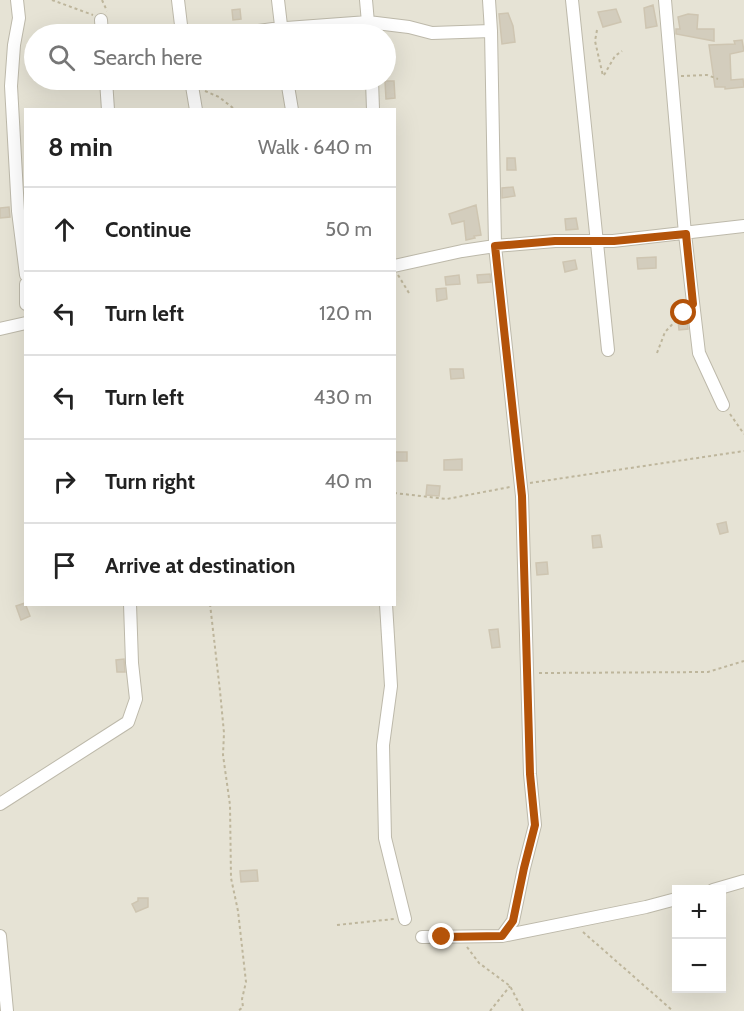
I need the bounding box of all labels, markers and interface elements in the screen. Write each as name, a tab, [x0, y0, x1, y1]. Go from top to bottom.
search box	[24, 24, 396, 90]
icon: search	[45, 41, 78, 74]
text: Search here	[93, 44, 202, 71]
text: 8 min	[48, 131, 113, 163]
text: Walk · 640 m	[258, 135, 372, 159]
icon: ahead	[48, 213, 81, 246]
text: Continue	[105, 216, 191, 243]
text: 50 m	[325, 217, 372, 241]
icon: left	[48, 297, 81, 330]
route start	[670, 299, 696, 325]
text: Turn left	[105, 300, 184, 327]
text: 120 m	[319, 301, 372, 325]
icon: left	[48, 381, 81, 414]
text: Turn left	[105, 384, 184, 411]
text: 430 m	[314, 385, 372, 409]
icon: right	[48, 465, 81, 498]
text: Turn right	[105, 468, 195, 495]
text: 40 m	[324, 469, 372, 493]
icon: arrive	[48, 549, 81, 582]
text: Arrive at destination	[105, 552, 295, 579]
map controls	[672, 885, 726, 993]
button: +	[672, 885, 726, 939]
route end	[428, 923, 454, 949]
button: −	[672, 939, 726, 993]

